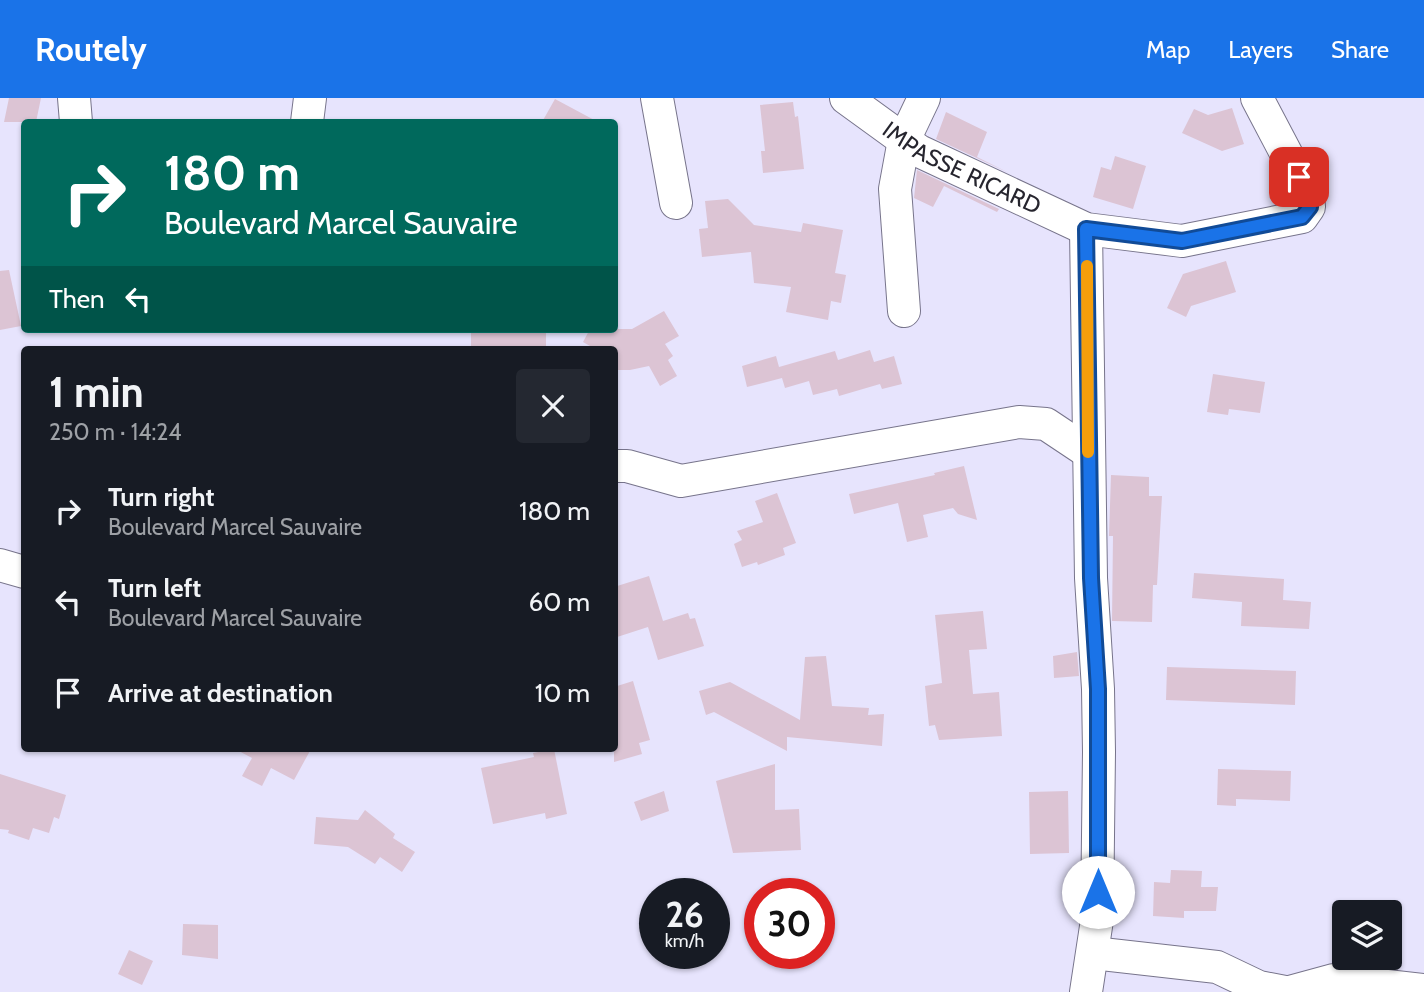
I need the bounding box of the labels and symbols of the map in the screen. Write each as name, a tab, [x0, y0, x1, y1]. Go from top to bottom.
street label: IMPASSE RICARD	[877, 115, 1045, 220]
pin	[1269, 147, 1329, 207]
position arrow	[1061, 855, 1135, 929]
speed limit sign: 30	[744, 878, 835, 969]

